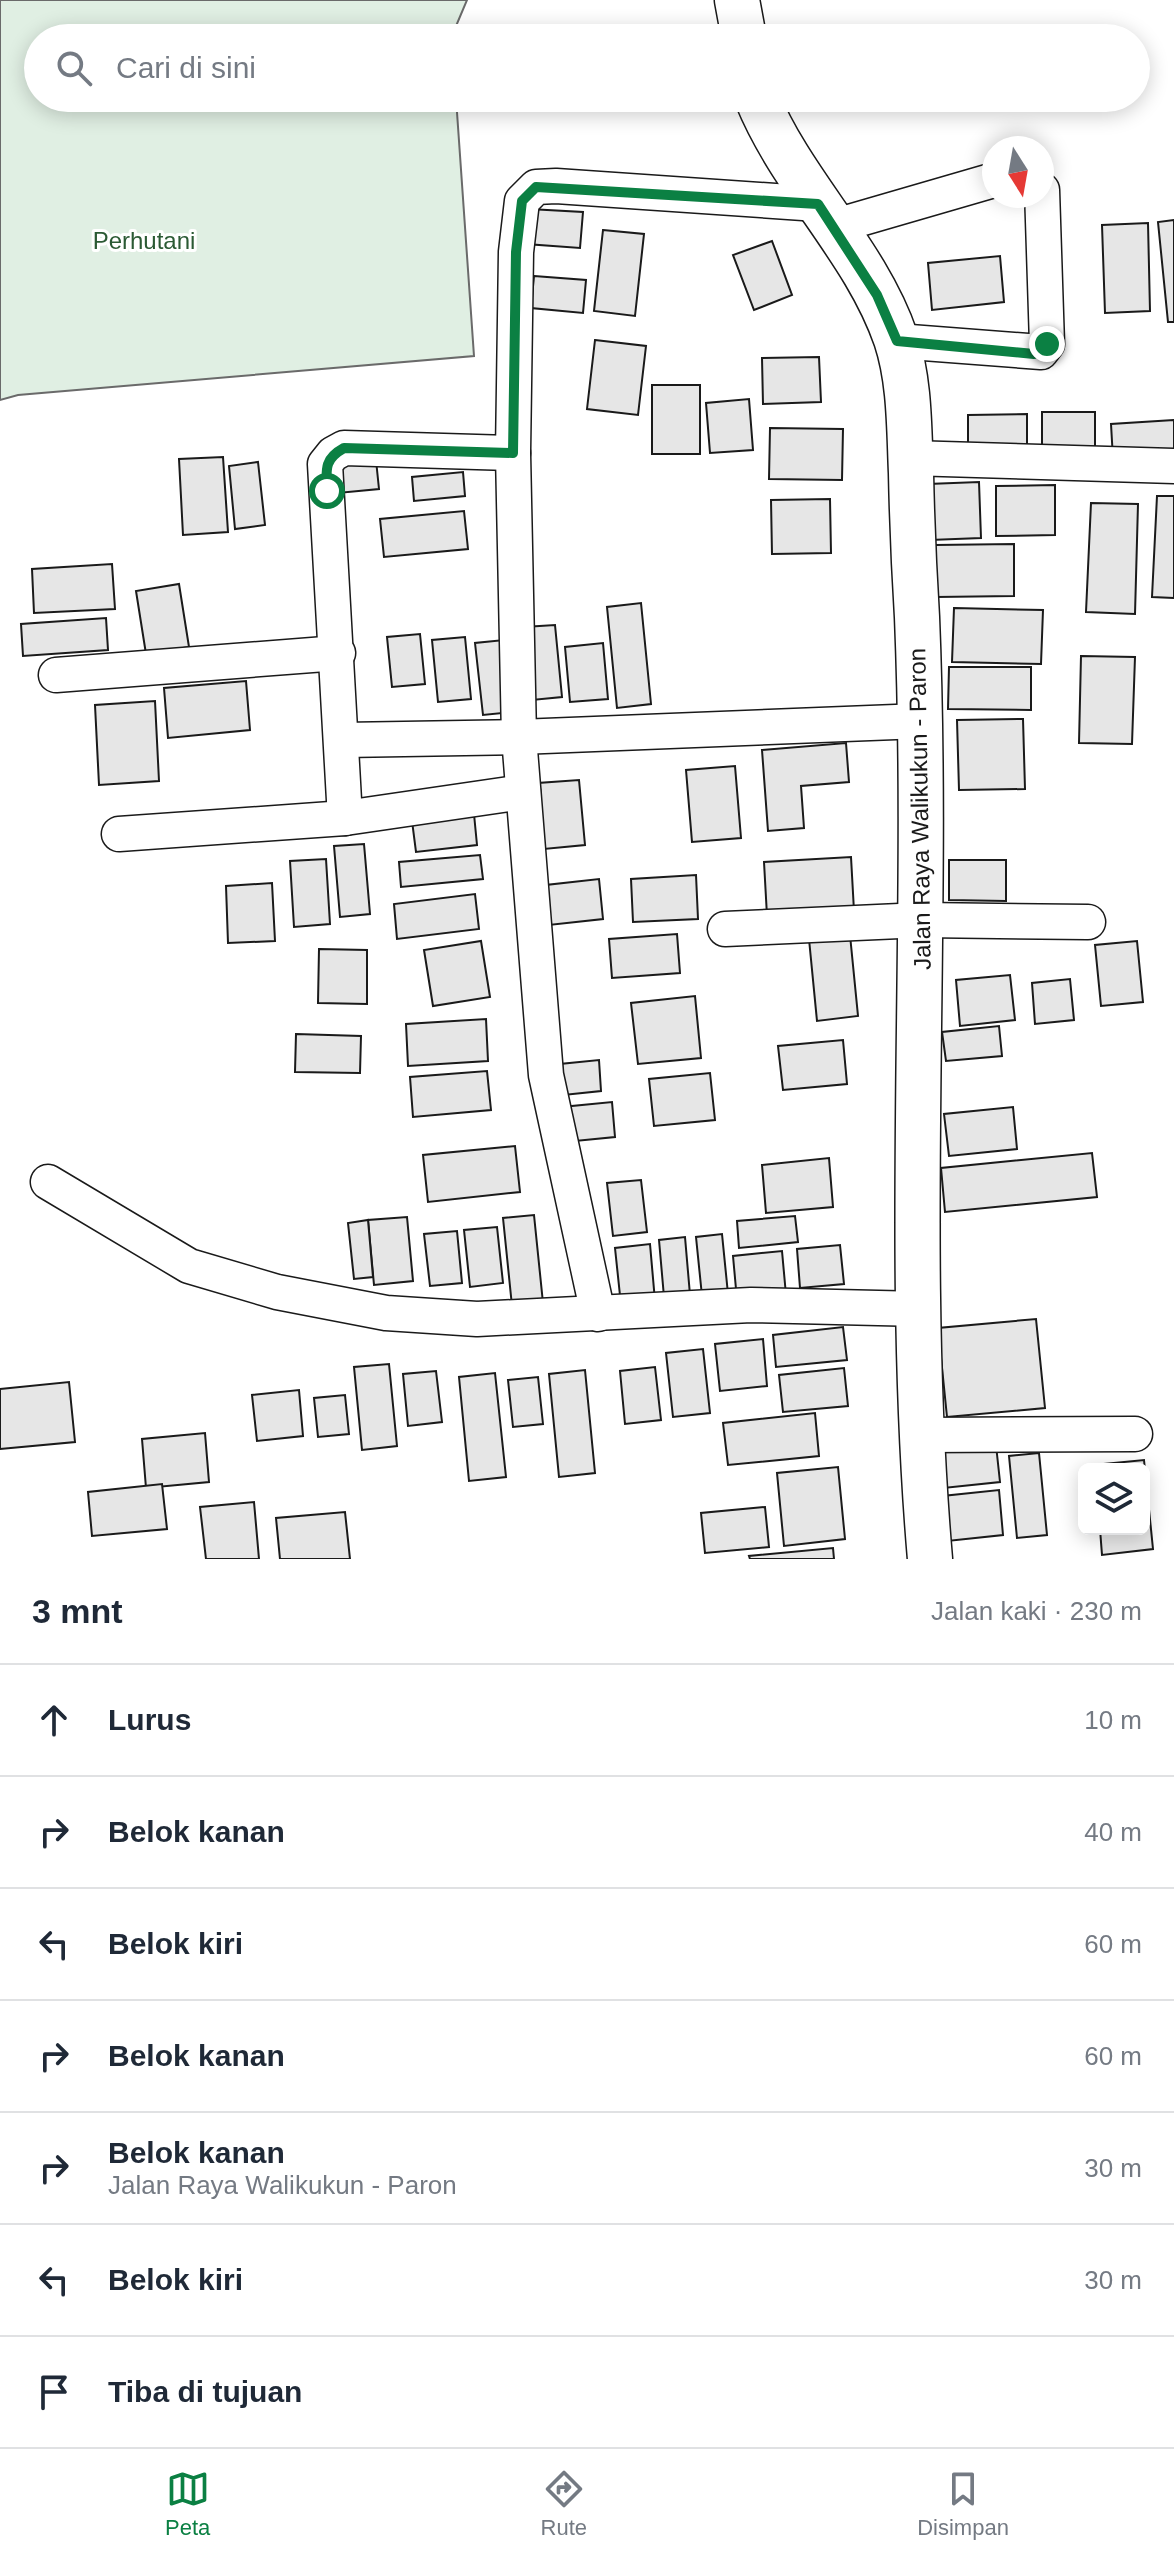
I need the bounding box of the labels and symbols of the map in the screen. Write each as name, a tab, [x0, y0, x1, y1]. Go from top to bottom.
north arrow	[982, 136, 1054, 208]
park label: Perhutani	[93, 227, 195, 254]
route end	[1029, 326, 1065, 362]
route start	[309, 473, 345, 509]
street label: Jalan Raya Walikukun - Paron	[903, 648, 936, 970]

